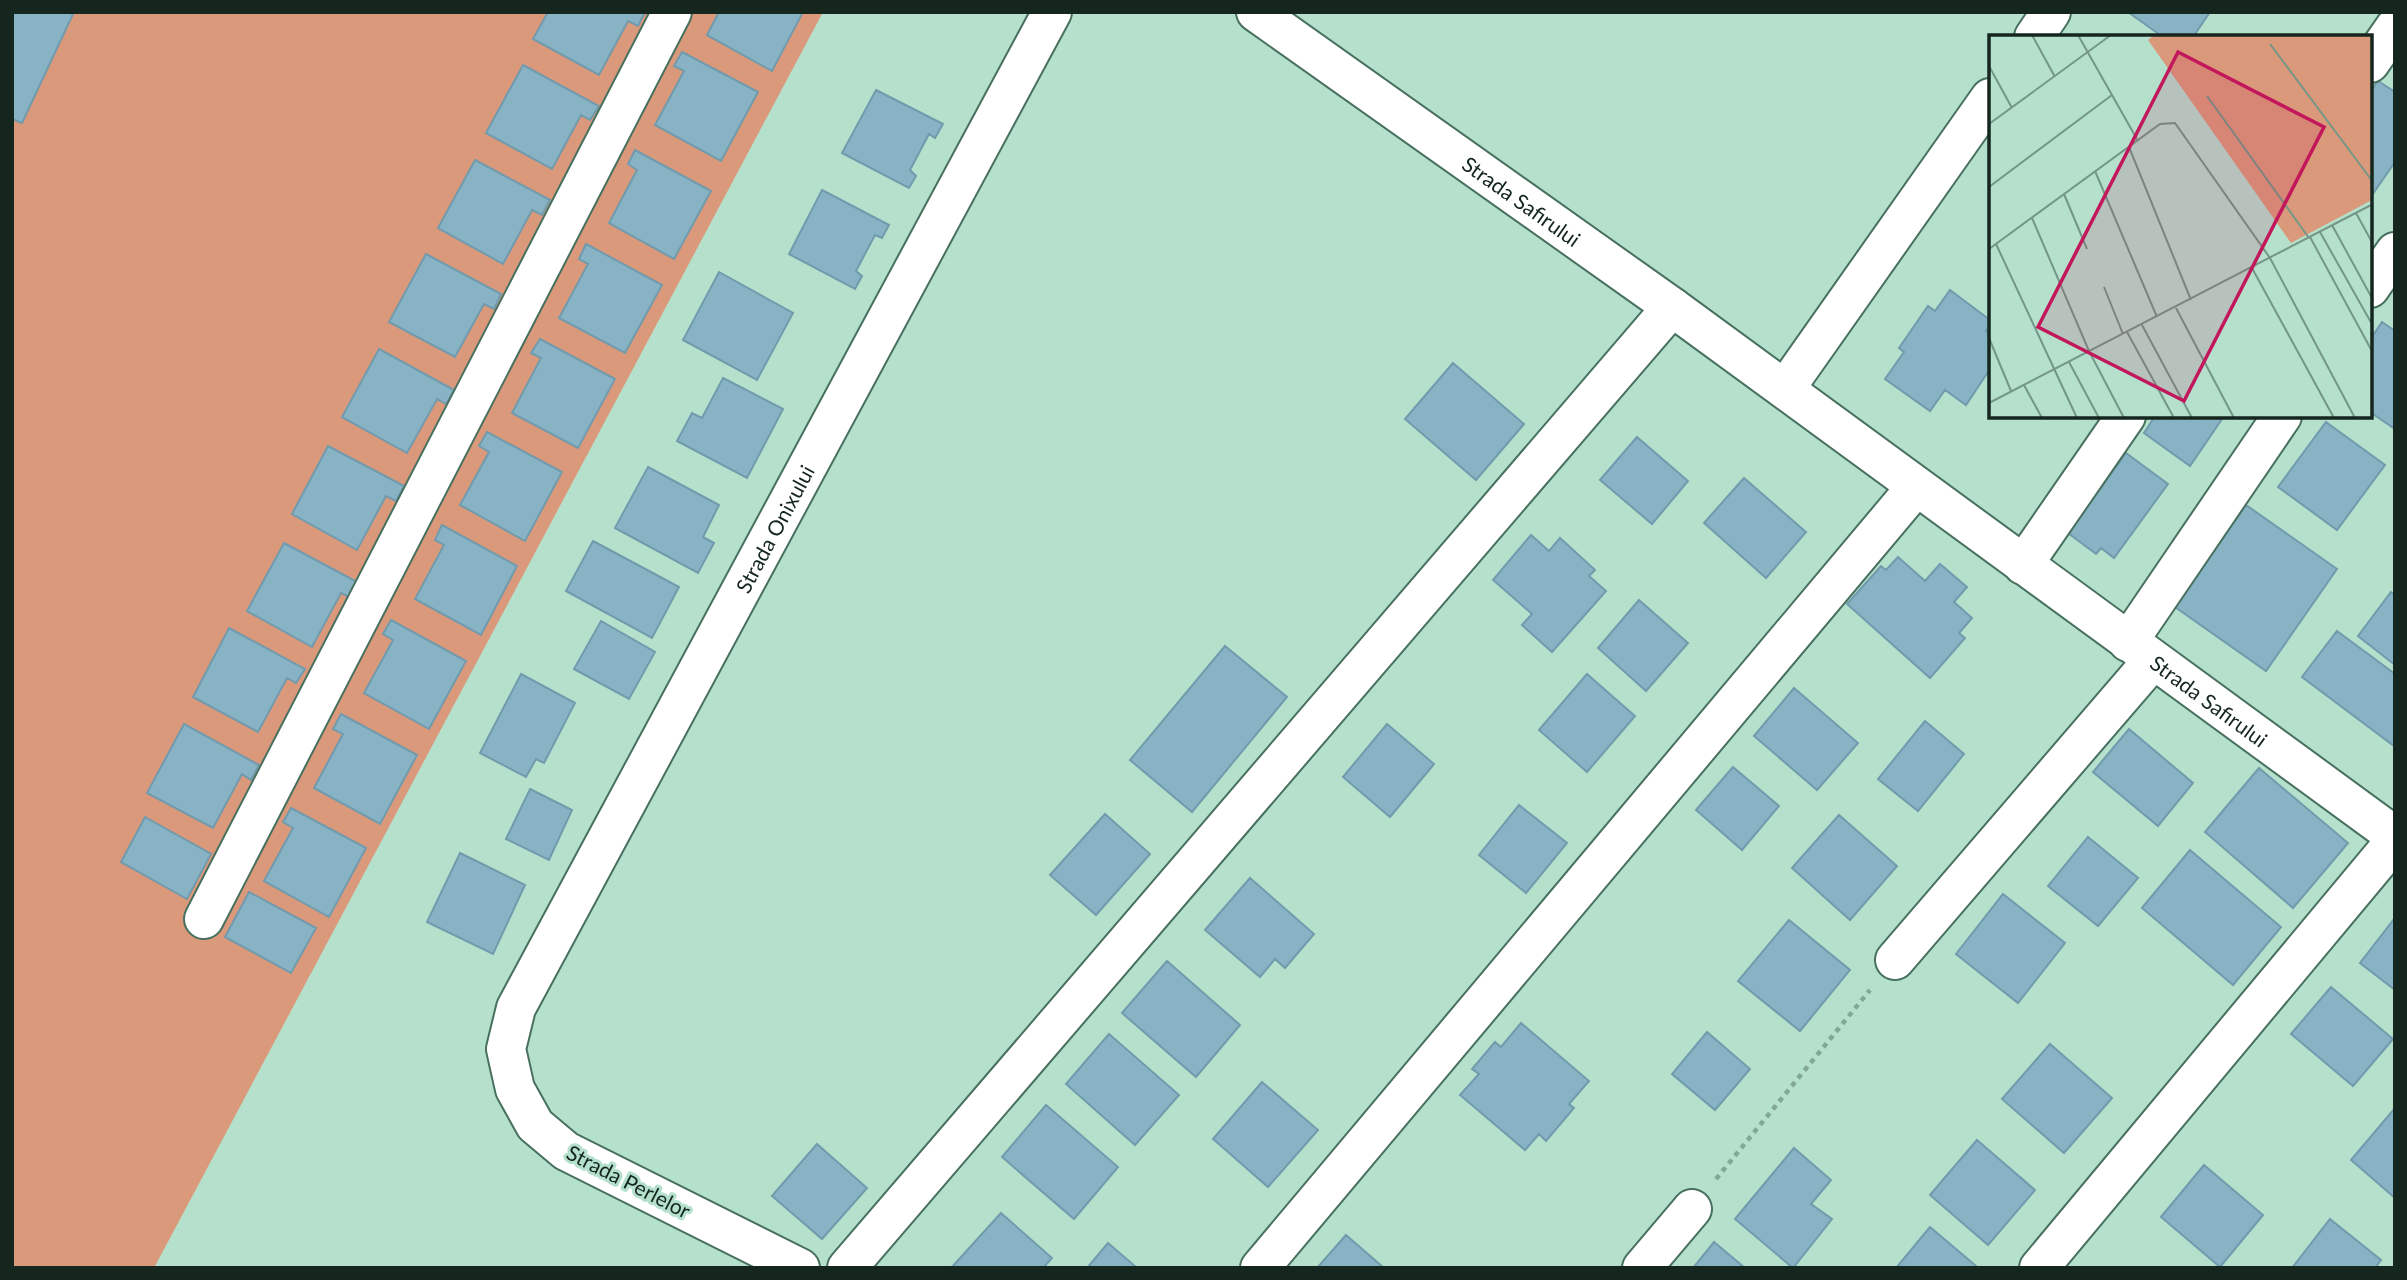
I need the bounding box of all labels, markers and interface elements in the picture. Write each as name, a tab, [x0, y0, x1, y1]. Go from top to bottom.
inset map	[1989, 35, 2372, 418]
street label: Strada Safirului	[1458, 150, 1586, 251]
street label: Strada Onixului	[730, 460, 819, 597]
street label: Strada Safirului	[2146, 649, 2273, 751]
street label: Strada Perlelor	[563, 1139, 695, 1223]

